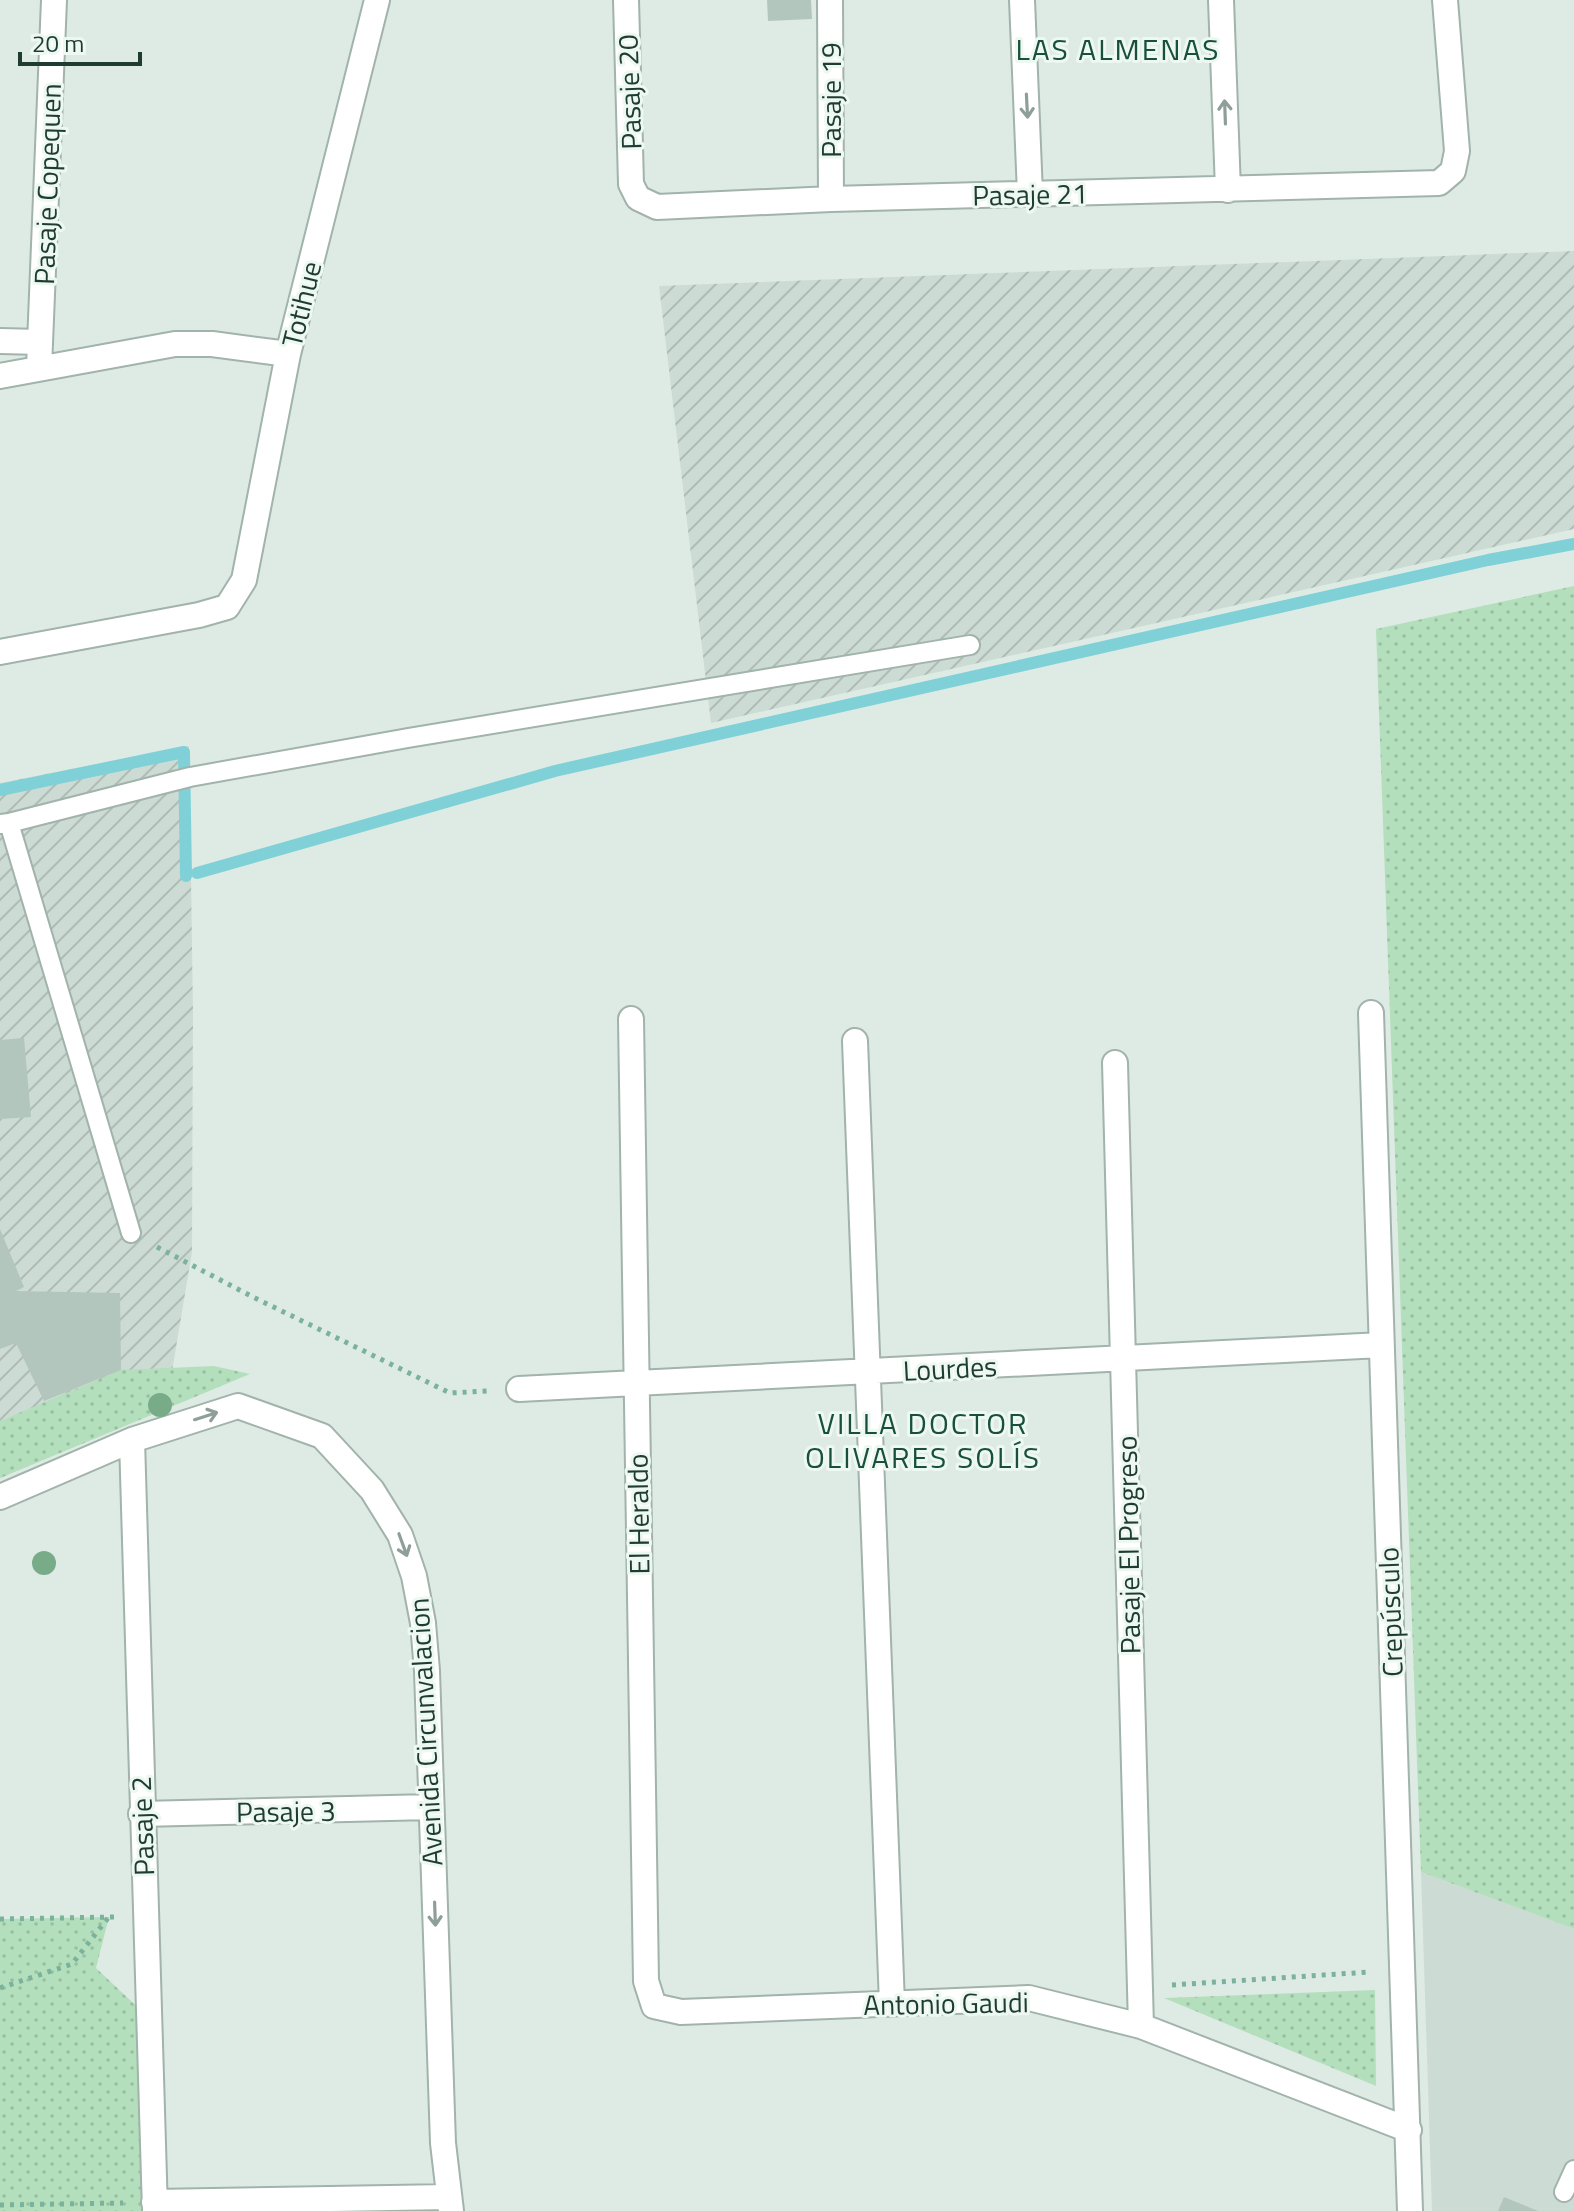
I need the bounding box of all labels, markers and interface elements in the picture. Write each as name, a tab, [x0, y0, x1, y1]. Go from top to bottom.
scale bar	[20, 16, 140, 66]
text: 20 m	[32, 25, 84, 61]
district label: LAS ALMENAS	[1015, 26, 1221, 72]
street label: Pasaje 20	[606, 34, 652, 150]
street label: Pasaje 19	[809, 42, 852, 158]
street label: Pasaje Copequen	[22, 83, 72, 285]
one-way arrow	[1019, 92, 1034, 119]
one-way arrow	[1217, 99, 1232, 126]
street label: Pasaje 21	[972, 171, 1088, 217]
street label: Totihue	[270, 257, 332, 351]
street label: Lourdes	[902, 1344, 998, 1392]
district label: VILLA DOCTOR OLIVARES SOLÍS	[805, 1400, 1041, 1480]
one-way arrow	[193, 1408, 218, 1423]
street label: Pasaje El Progreso	[1105, 1435, 1151, 1655]
street label: El Heraldo	[615, 1453, 661, 1575]
one-way arrow	[397, 1532, 411, 1557]
street label: Crepúsculo	[1366, 1546, 1414, 1678]
street label: Avenida Circunvalacion	[397, 1597, 453, 1867]
street label: Pasaje 2	[119, 1775, 165, 1877]
street label: Pasaje 3	[236, 1789, 336, 1833]
one-way arrow	[427, 1900, 442, 1927]
street label: Antonio Gaudi	[863, 1980, 1029, 2026]

